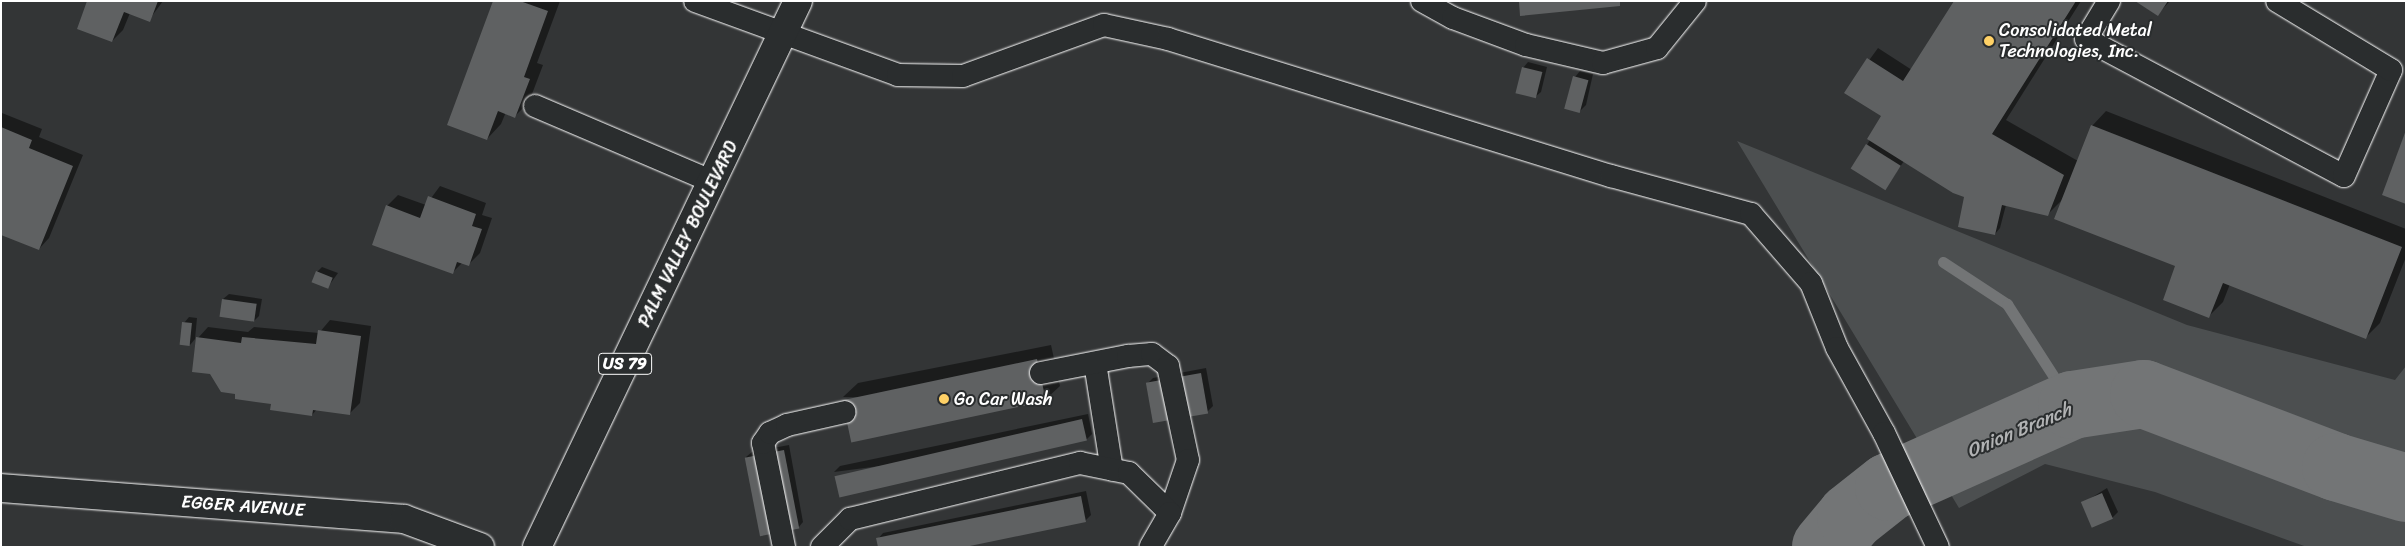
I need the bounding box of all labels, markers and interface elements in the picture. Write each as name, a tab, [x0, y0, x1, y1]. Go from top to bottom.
place label: Consolidated Metal Technologies, Inc.	[1999, 20, 2152, 62]
marker: Consolidated Metal Technologies, Inc.	[1983, 35, 1995, 47]
street label: PALM VALLEY BOULEVARD	[633, 136, 743, 332]
road number: US 79	[598, 350, 652, 378]
place label: Go Car Wash	[954, 388, 1052, 410]
marker: Go Car Wash	[938, 393, 950, 405]
water label: Onion Branch	[1963, 398, 2075, 462]
street label: EGGER AVENUE	[180, 491, 306, 521]

